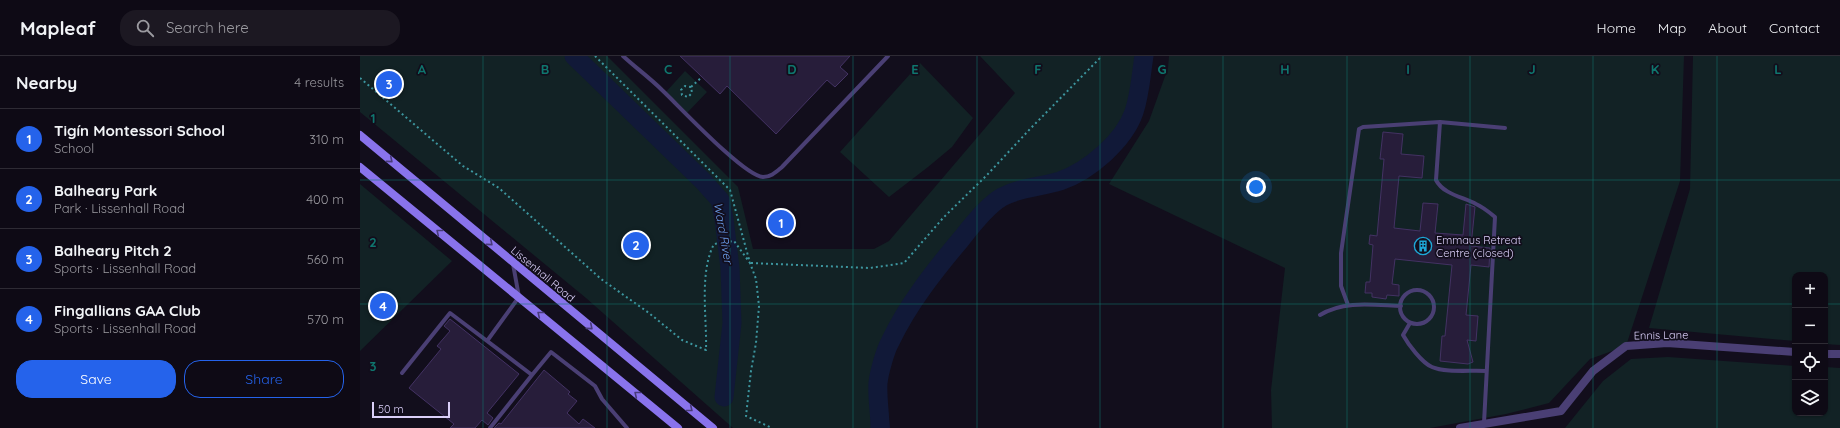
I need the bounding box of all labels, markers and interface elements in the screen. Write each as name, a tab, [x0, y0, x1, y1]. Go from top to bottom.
search box	[120, 10, 400, 46]
text: Mapleaf	[20, 16, 96, 40]
icon: search	[134, 17, 156, 39]
text: Search here	[166, 18, 249, 37]
text: Home	[1597, 19, 1636, 37]
text: Map	[1658, 19, 1686, 37]
text: About	[1708, 19, 1747, 37]
text: Contact	[1769, 19, 1820, 37]
text: A	[418, 61, 427, 77]
text: B	[541, 61, 549, 77]
text: C	[664, 61, 672, 77]
text: D	[787, 61, 797, 77]
text: E	[911, 61, 919, 77]
text: F	[1034, 61, 1042, 77]
text: G	[1157, 61, 1167, 77]
text: H	[1280, 61, 1290, 77]
text: I	[1406, 61, 1410, 77]
text: J	[1528, 61, 1536, 77]
text: K	[1651, 61, 1660, 77]
text: L	[1774, 61, 1782, 77]
pin: 3	[376, 69, 402, 99]
text: Nearby	[16, 72, 77, 93]
text: 4 results	[294, 74, 344, 90]
text: 1	[370, 110, 376, 126]
text: Tigín Montessori School	[54, 121, 225, 140]
text: 1	[26, 131, 32, 147]
text: 310 m	[309, 131, 344, 147]
text: School	[54, 140, 94, 156]
one-way arrow	[386, 156, 393, 163]
your location	[1246, 177, 1266, 197]
text: Balheary Park	[54, 181, 157, 200]
text: 2	[25, 191, 33, 207]
text: 400 m	[306, 191, 344, 207]
text: Park · Lissenhall Road	[54, 200, 185, 216]
water label: Ward River	[711, 201, 736, 266]
pin: 1	[768, 208, 794, 238]
one-way arrow	[437, 229, 444, 236]
pin: 2	[623, 230, 649, 260]
place label: Emmaus Retreat Centre (closed)	[1436, 233, 1521, 260]
text: 2	[369, 234, 377, 250]
building icon: Emmaus Retreat Centre (closed)	[1413, 236, 1433, 256]
one-way arrow	[485, 239, 493, 246]
text: Balheary Pitch 2	[54, 241, 172, 260]
street label: Lissenhall Road	[508, 243, 578, 305]
text: 3	[26, 251, 32, 267]
text: 560 m	[307, 251, 344, 267]
text: Sports · Lissenhall Road	[54, 260, 196, 276]
map controls	[1792, 272, 1828, 416]
button: +	[1792, 272, 1828, 308]
pin: 4	[370, 291, 396, 321]
text: Fingallians GAA Club	[54, 301, 201, 320]
button: −	[1792, 308, 1828, 344]
text: 4	[25, 311, 33, 327]
text: 570 m	[307, 311, 344, 327]
one-way arrow	[537, 312, 544, 319]
text: Sports · Lissenhall Road	[54, 320, 196, 336]
one-way arrow	[585, 322, 593, 329]
street label: Ennis Lane	[1634, 328, 1688, 342]
button: locate	[1792, 344, 1828, 380]
text: 3	[370, 358, 377, 374]
button: Save	[16, 360, 176, 398]
button: Share	[184, 360, 344, 398]
button: layers	[1792, 380, 1828, 416]
one-way arrow	[634, 392, 641, 399]
scale bar	[372, 400, 450, 419]
text: 50 m	[378, 402, 404, 416]
one-way arrow	[686, 405, 693, 412]

